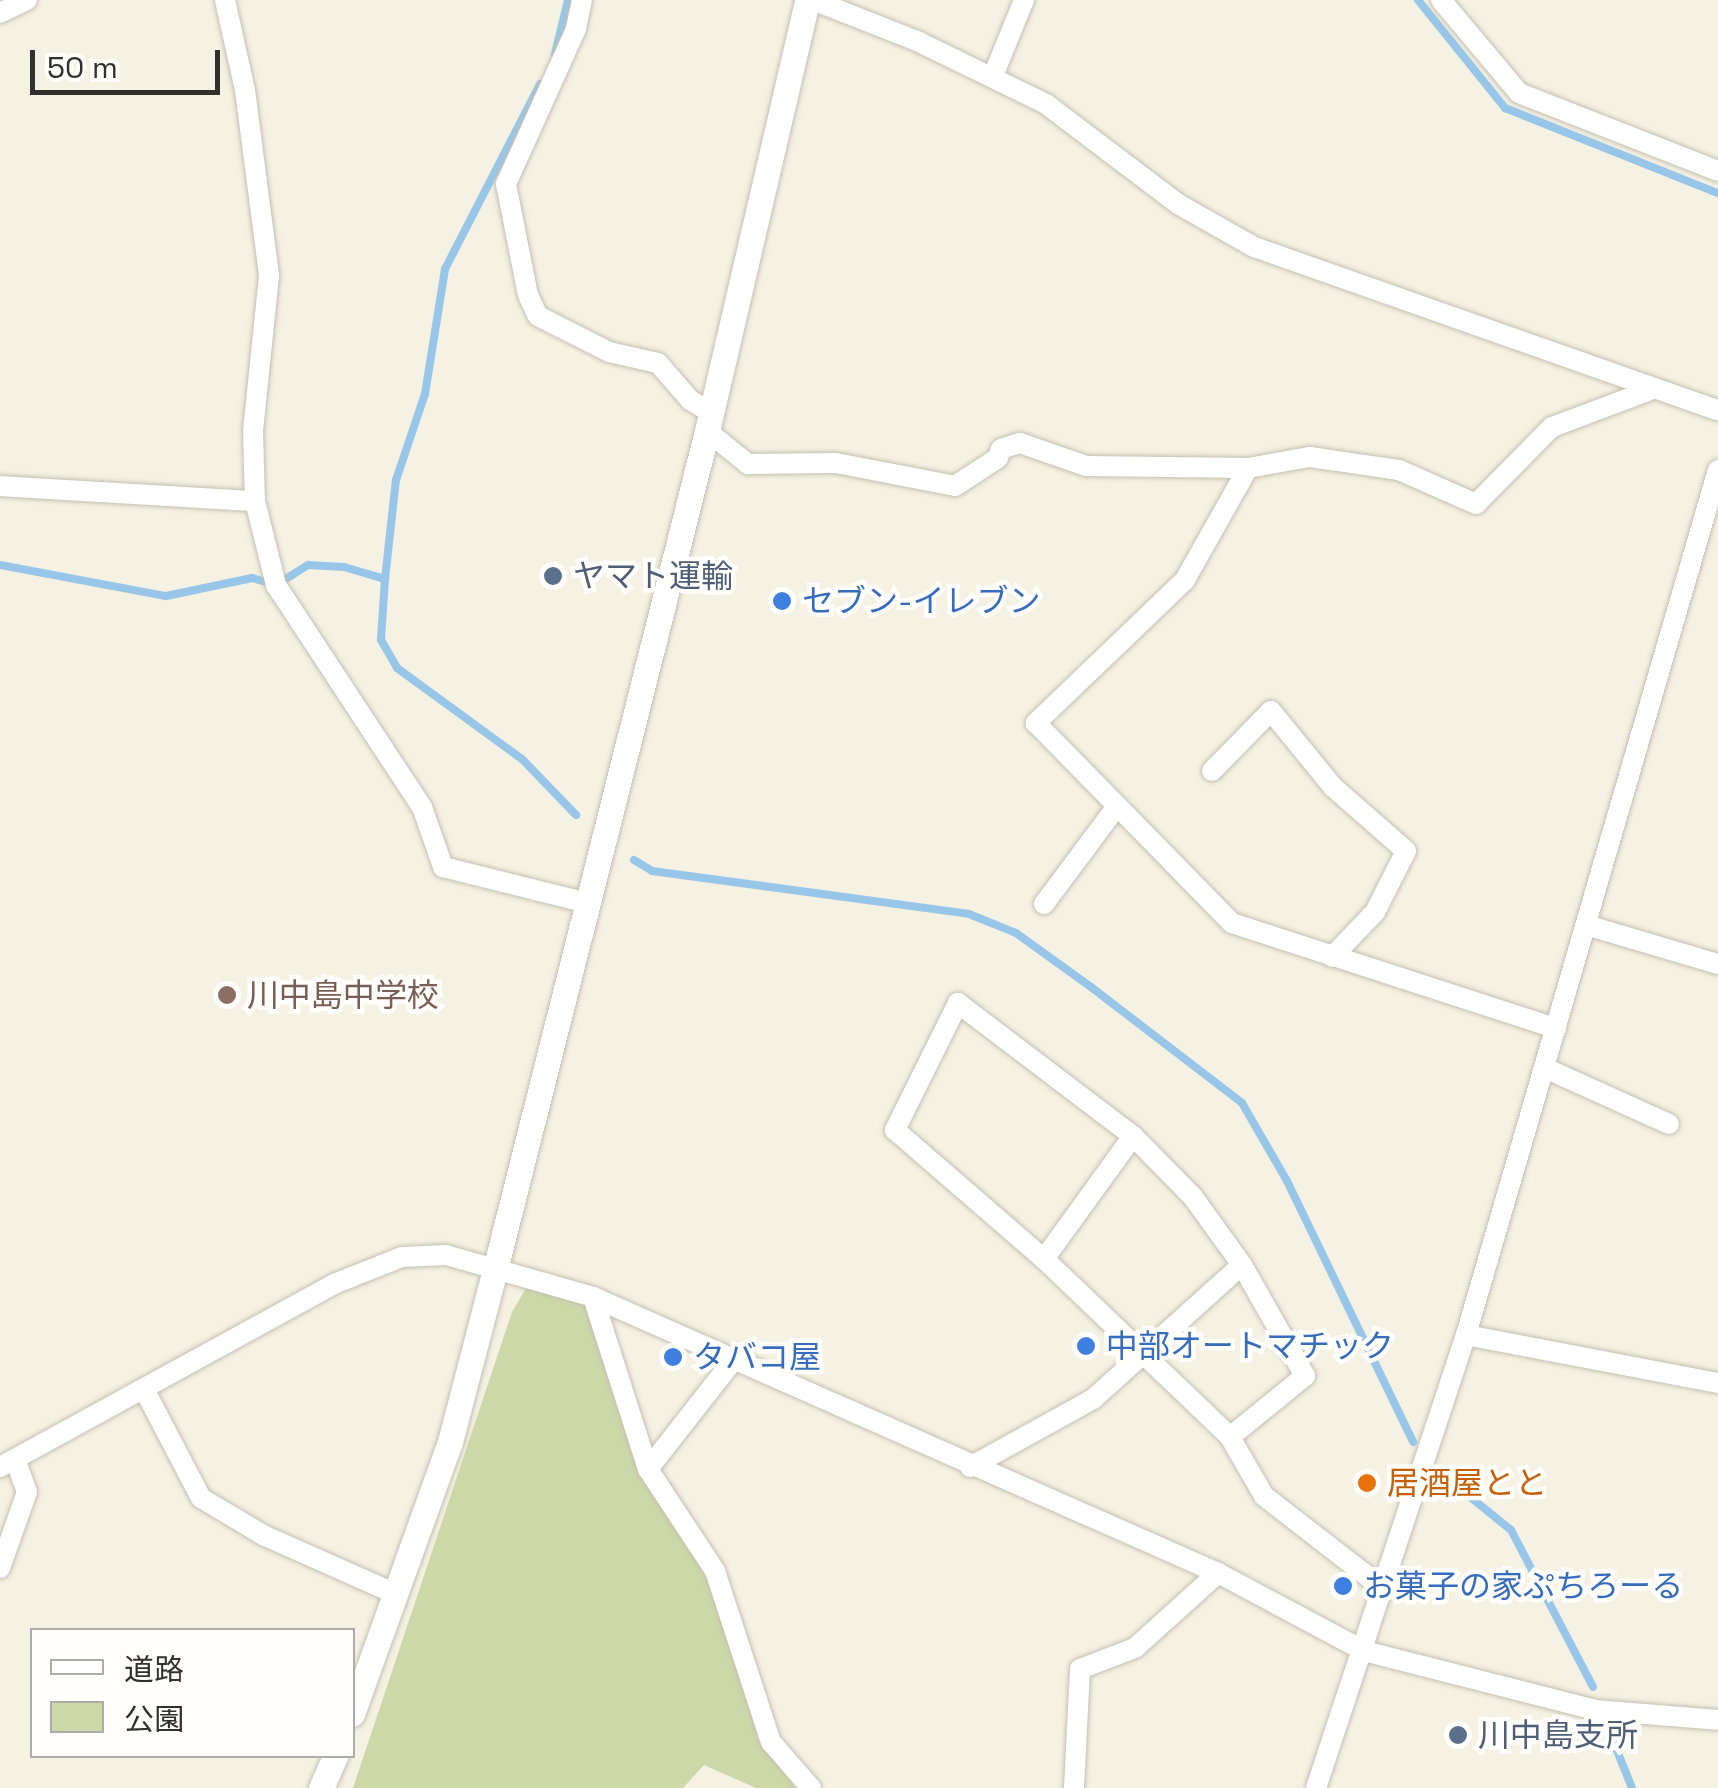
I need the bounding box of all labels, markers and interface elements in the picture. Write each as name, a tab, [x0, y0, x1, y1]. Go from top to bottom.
scale bar	[35, 30, 225, 92]
text: 50 m	[47, 48, 118, 87]
place label: ヤマト運輸	[573, 557, 733, 595]
marker: ヤマト運輸	[542, 565, 564, 587]
place label: セブン-イレブン	[802, 582, 1041, 620]
marker: セブン-イレブン	[771, 590, 793, 612]
place label: 川中島中学校	[247, 976, 439, 1014]
marker: 川中島中学校	[216, 984, 238, 1006]
place label: 中部オートマチック	[1106, 1327, 1394, 1365]
marker: 中部オートマチック	[1075, 1335, 1097, 1357]
place label: タバコ屋	[693, 1338, 821, 1376]
marker: タバコ屋	[662, 1346, 684, 1368]
place label: 居酒屋とと	[1387, 1464, 1547, 1502]
marker: 居酒屋とと	[1356, 1472, 1378, 1494]
place label: お菓子の家ぷちろーる	[1363, 1567, 1683, 1605]
marker: お菓子の家ぷちろーる	[1332, 1575, 1354, 1597]
legend	[30, 1628, 355, 1758]
text: 道路	[124, 1650, 184, 1689]
text: 公園	[124, 1700, 184, 1739]
place label: 川中島支所	[1478, 1716, 1638, 1754]
marker: 川中島支所	[1447, 1724, 1469, 1746]

